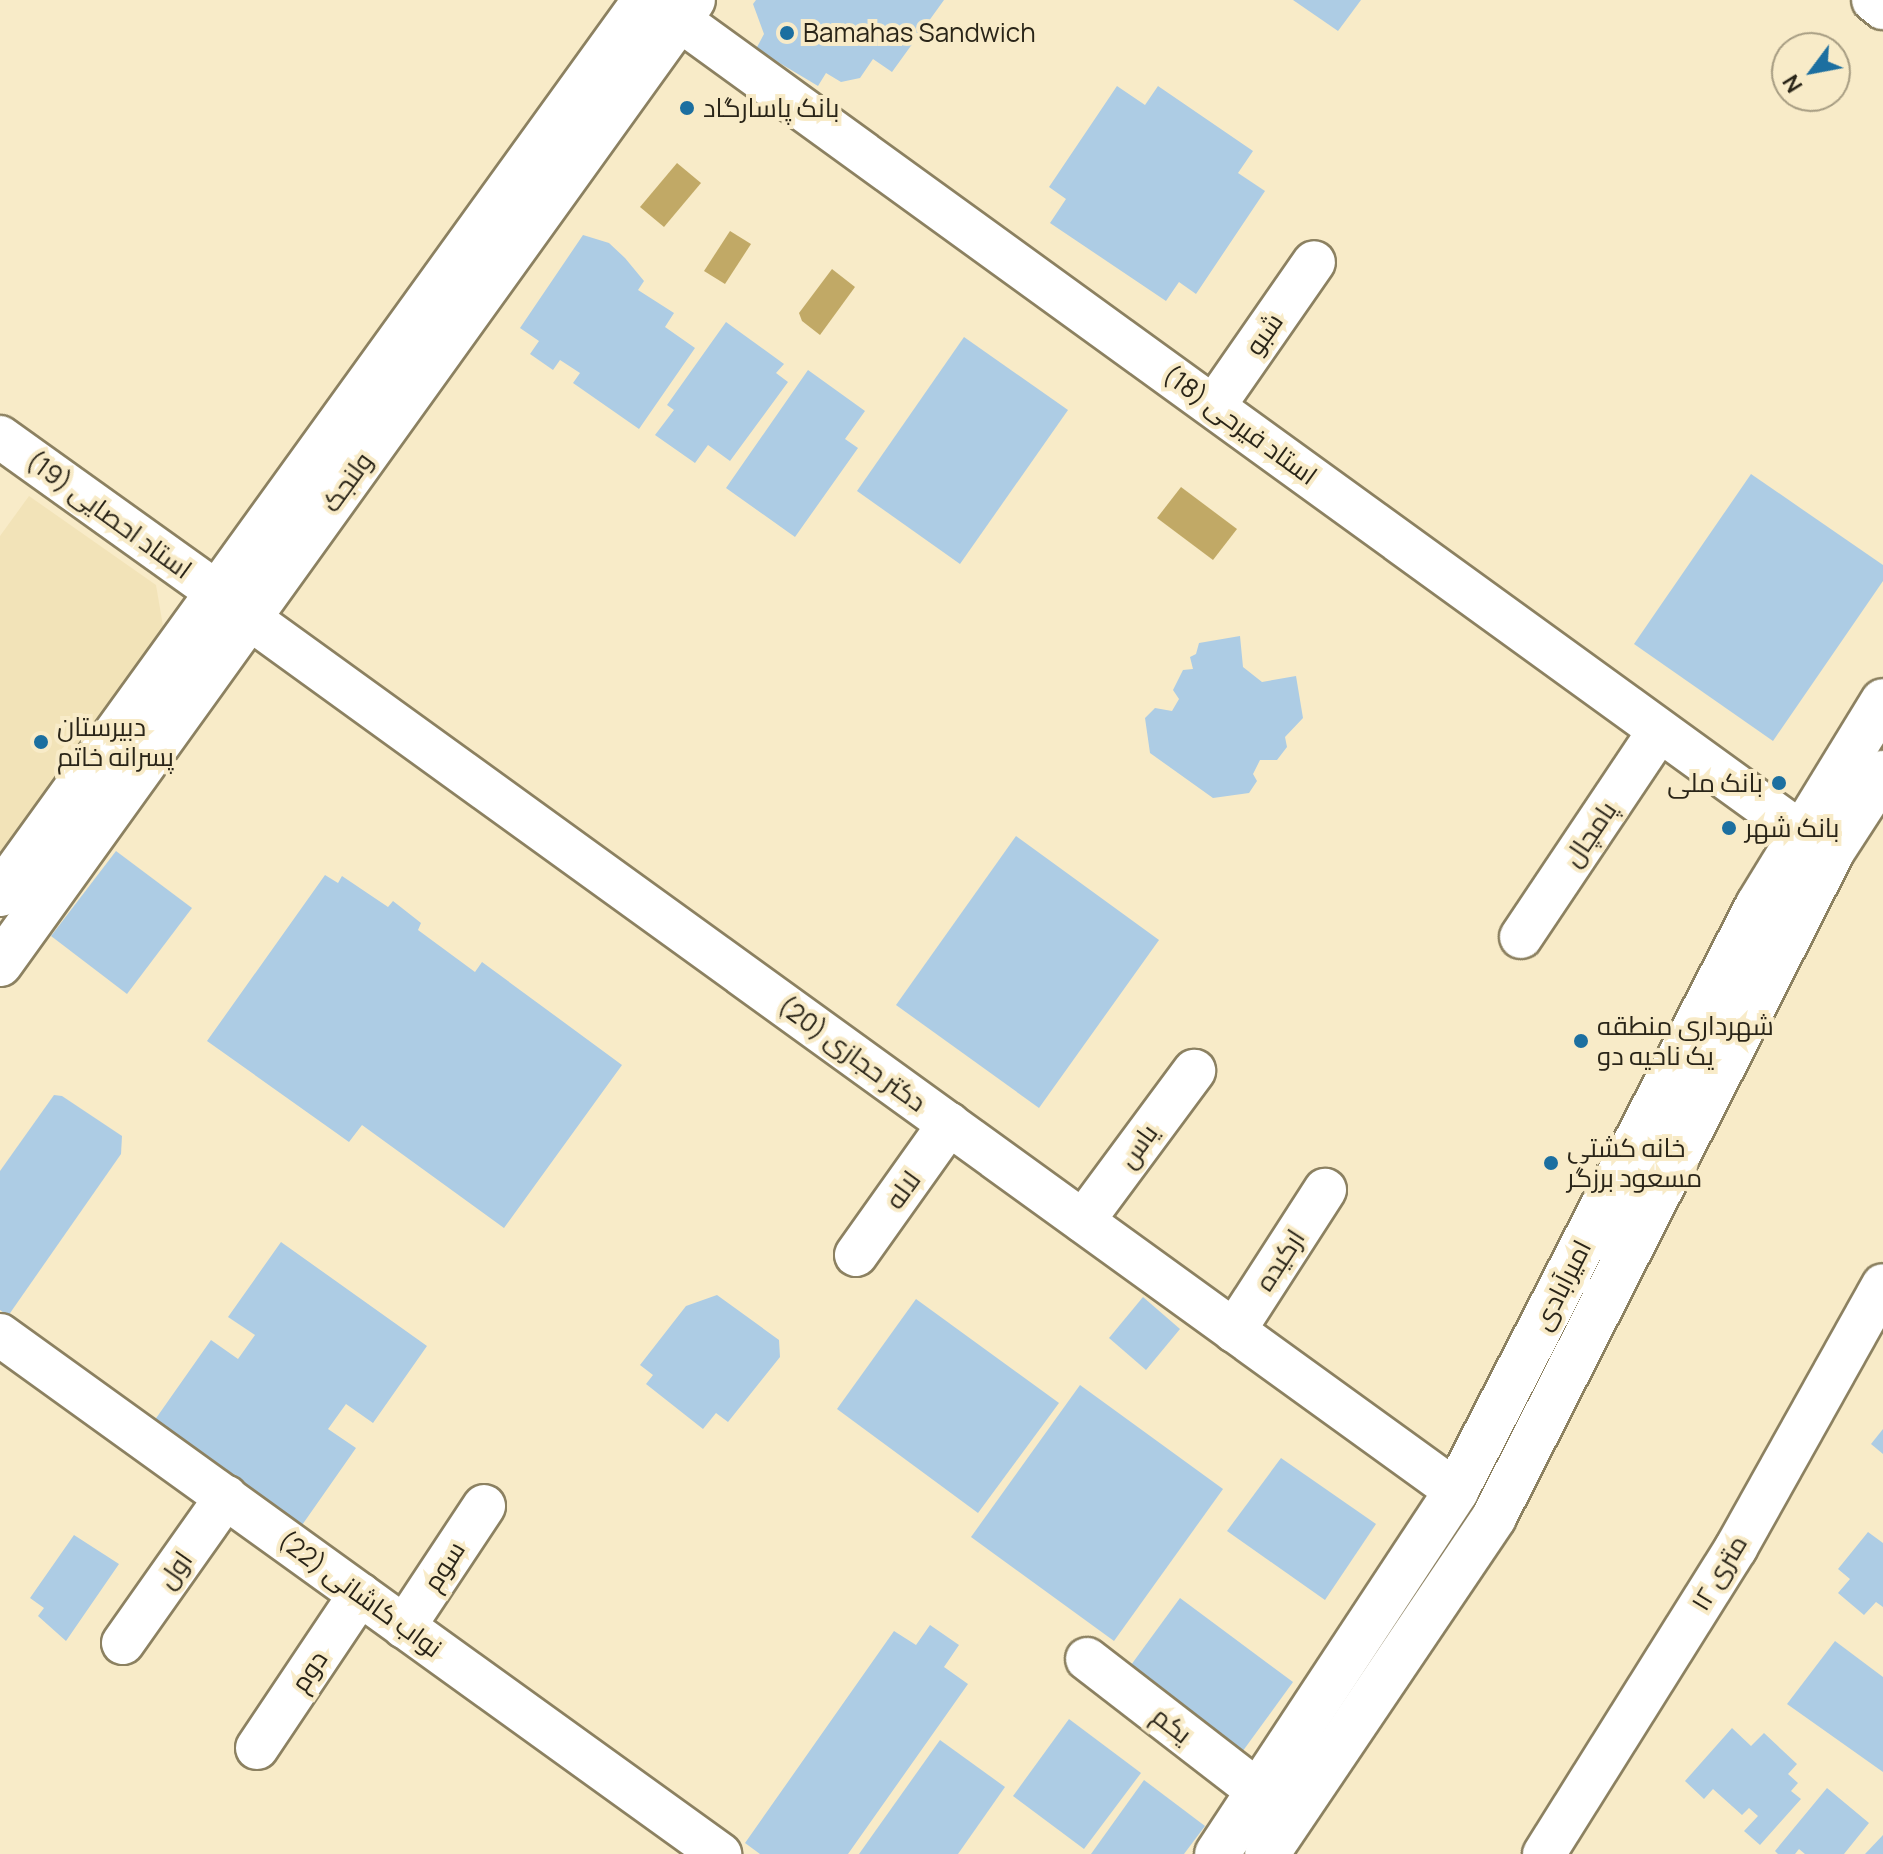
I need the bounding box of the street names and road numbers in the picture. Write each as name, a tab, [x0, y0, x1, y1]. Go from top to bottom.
street label: شبو	[1239, 307, 1289, 361]
street label: استاد فیرحی (18)	[1157, 359, 1323, 491]
street label: استاد احصایی (19)	[20, 445, 198, 585]
street label: ولنجک	[315, 446, 379, 518]
street label: پامچال	[1557, 795, 1623, 873]
street label: دکتر حجازی (20)	[772, 990, 932, 1118]
street label: یاس	[1112, 1118, 1164, 1174]
street label: لاله	[879, 1165, 927, 1215]
street label: ارکیده	[1249, 1223, 1311, 1297]
street label: امیرآبادی	[1526, 1235, 1598, 1335]
street label: نواب کاشانی (22)	[272, 1524, 448, 1664]
street label: ۱۲ متری	[1684, 1530, 1754, 1616]
street label: سوم	[417, 1535, 471, 1597]
street label: اول	[151, 1545, 199, 1595]
street label: دوم	[284, 1644, 334, 1698]
street label: یکم	[1146, 1700, 1198, 1750]

